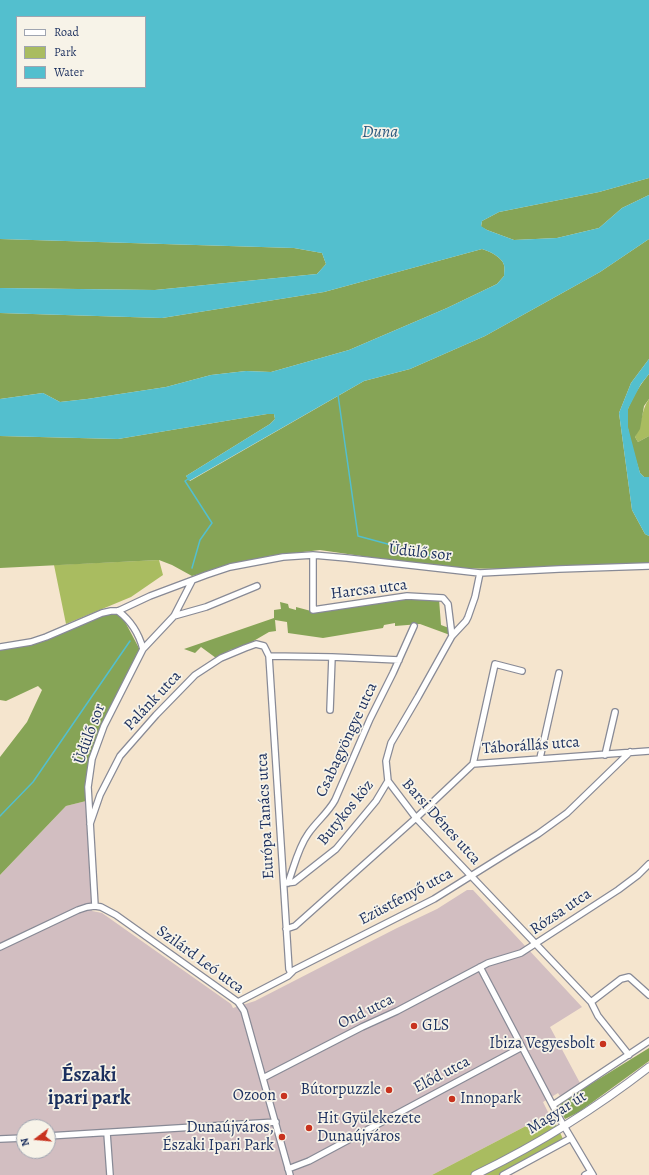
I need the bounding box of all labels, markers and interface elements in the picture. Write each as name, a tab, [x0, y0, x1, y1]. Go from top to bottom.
legend	[16, 16, 146, 88]
text: Road	[54, 24, 79, 40]
text: Park	[54, 44, 77, 60]
text: Water	[54, 64, 84, 80]
water label: Duna	[362, 123, 398, 143]
street label: Üdülő sor	[388, 540, 452, 566]
street label: Harcsa utca	[330, 576, 408, 604]
street label: Palánk utca	[120, 667, 186, 735]
street label: Csabagyöngye utca	[312, 680, 382, 800]
street label: Üdülő sor	[70, 701, 110, 767]
street label: Táborállás utca	[482, 733, 580, 759]
street label: Európa Tanács utca	[253, 752, 279, 880]
street label: Barsi Dénes utca	[397, 775, 485, 869]
street label: Butykos köz	[314, 776, 378, 850]
street label: Ezüstfenyő utca	[356, 864, 456, 930]
street label: Rózsa utca	[527, 885, 595, 939]
street label: Szilárd Leó utca	[152, 922, 248, 998]
street label: Ond utca	[335, 990, 397, 1034]
place label: GLS	[422, 1016, 449, 1036]
marker: GLS	[409, 1021, 419, 1031]
place label: Ibiza Vegyesbolt	[489, 1034, 595, 1054]
marker: Ibiza Vegyesbolt	[598, 1039, 608, 1049]
street label: Előd utca	[411, 1052, 473, 1098]
district label: Északi ipari park	[48, 1064, 130, 1111]
place label: Bútorpuzzle	[301, 1080, 381, 1100]
marker: Bútorpuzzle	[384, 1085, 394, 1095]
place label: Ozoon	[233, 1086, 276, 1106]
street label: Magyar út	[524, 1087, 590, 1139]
place label: Innopark	[460, 1089, 521, 1109]
marker: Ozoon	[279, 1091, 289, 1101]
marker: Innopark	[447, 1094, 457, 1104]
place label: Hit Gyülekezete Dunaújváros	[317, 1109, 421, 1147]
place label: Dunaújváros, Északi Ipari Park	[162, 1118, 274, 1156]
north arrow	[16, 1119, 56, 1159]
marker: Hit Gyülekezete Dunaújváros	[304, 1123, 314, 1133]
marker: Dunaújváros, Északi Ipari Park	[277, 1132, 287, 1142]
text: N	[17, 1136, 33, 1148]

